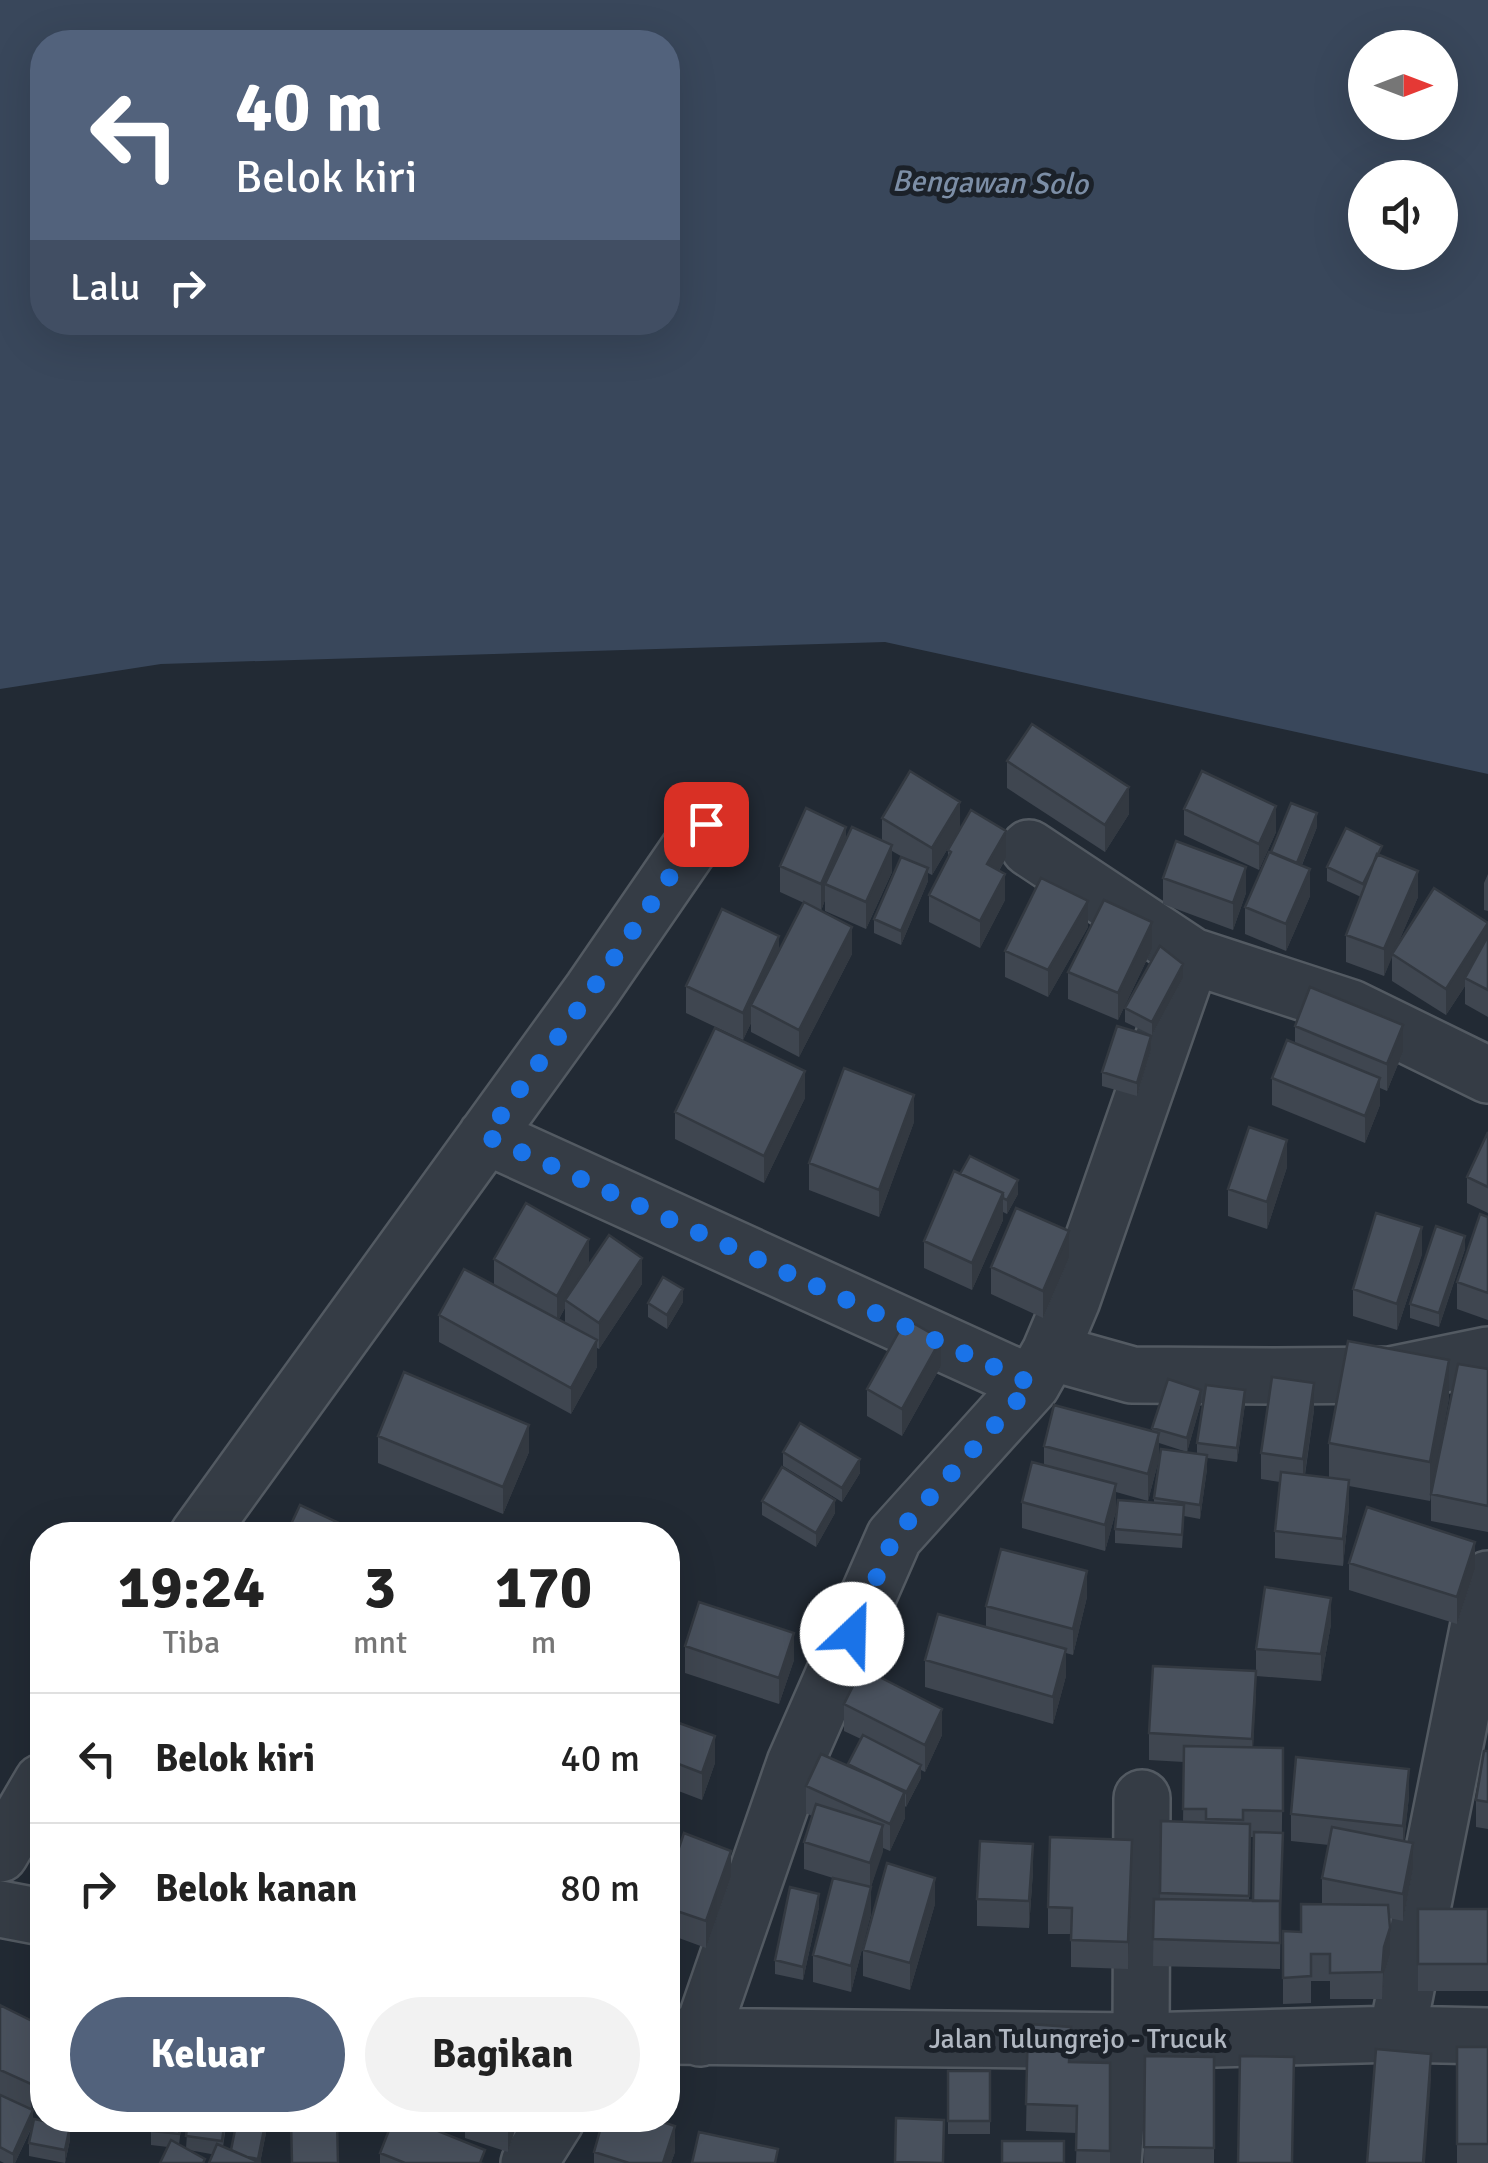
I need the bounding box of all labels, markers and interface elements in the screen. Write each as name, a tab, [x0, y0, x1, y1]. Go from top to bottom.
north arrow	[1348, 30, 1458, 140]
map controls	[1348, 30, 1458, 270]
text: 40 m	[235, 64, 383, 150]
icon: left	[70, 70, 200, 200]
text: Belok kiri	[235, 150, 417, 205]
button: sound	[1348, 160, 1458, 270]
water label: Bengawan Solo	[892, 163, 1090, 203]
icon: right	[160, 260, 215, 315]
text: Lalu	[70, 264, 140, 311]
pin	[664, 782, 749, 867]
icon: arrive	[679, 797, 734, 852]
text: 19:24	[118, 1551, 265, 1625]
text: 3	[364, 1551, 396, 1625]
text: 170	[495, 1551, 592, 1625]
position arrow	[800, 1582, 904, 1686]
text: Tiba	[163, 1623, 220, 1662]
text: mnt	[353, 1623, 407, 1662]
text: m	[531, 1623, 556, 1662]
icon: left	[70, 1731, 125, 1786]
text: Belok kiri	[155, 1735, 315, 1782]
text: 40 m	[560, 1735, 640, 1782]
icon: right	[70, 1861, 125, 1916]
text: Belok kanan	[155, 1865, 357, 1912]
text: 80 m	[560, 1865, 640, 1912]
button: Keluar	[70, 1997, 345, 2112]
button: Bagikan	[365, 1997, 640, 2112]
street label: Jalan Tulungrejo - Trucuk	[929, 2022, 1227, 2056]

